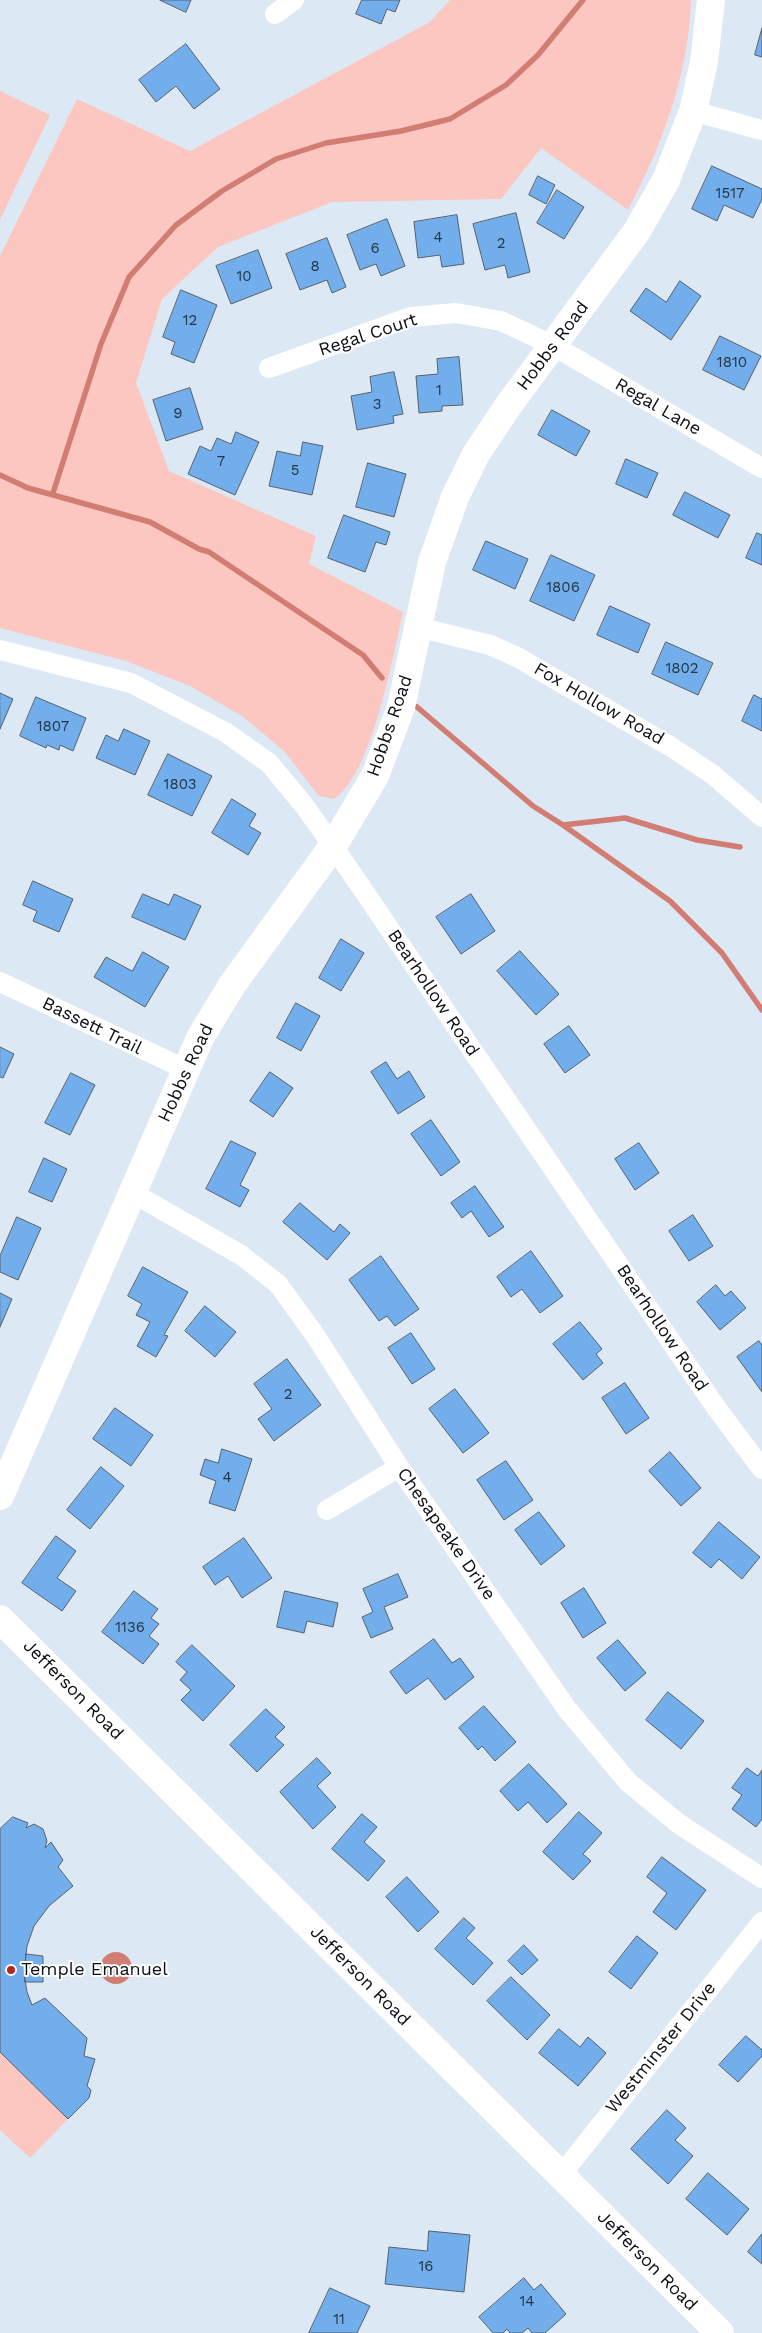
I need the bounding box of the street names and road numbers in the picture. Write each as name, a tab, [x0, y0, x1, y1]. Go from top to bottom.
street label: Hobbs Road	[512, 297, 594, 395]
street label: Regal Court	[316, 309, 420, 361]
street label: Regal Lane	[611, 374, 705, 440]
street label: Fox Hollow Road	[530, 658, 668, 750]
street label: Hobbs Road	[363, 672, 417, 780]
street label: Bearhollow Road	[383, 926, 483, 1060]
street label: Bassett Trail	[39, 993, 145, 1059]
street label: Hobbs Road	[154, 1020, 218, 1126]
street label: Bearhollow Road	[612, 1261, 712, 1395]
street label: Chesapeake Drive	[392, 1464, 500, 1604]
street label: Jefferson Road	[18, 1635, 128, 1745]
street label: Jefferson Road	[305, 1921, 415, 2031]
street label: Westminster Drive	[601, 1978, 721, 2118]
street label: Jefferson Road	[592, 2206, 702, 2316]

